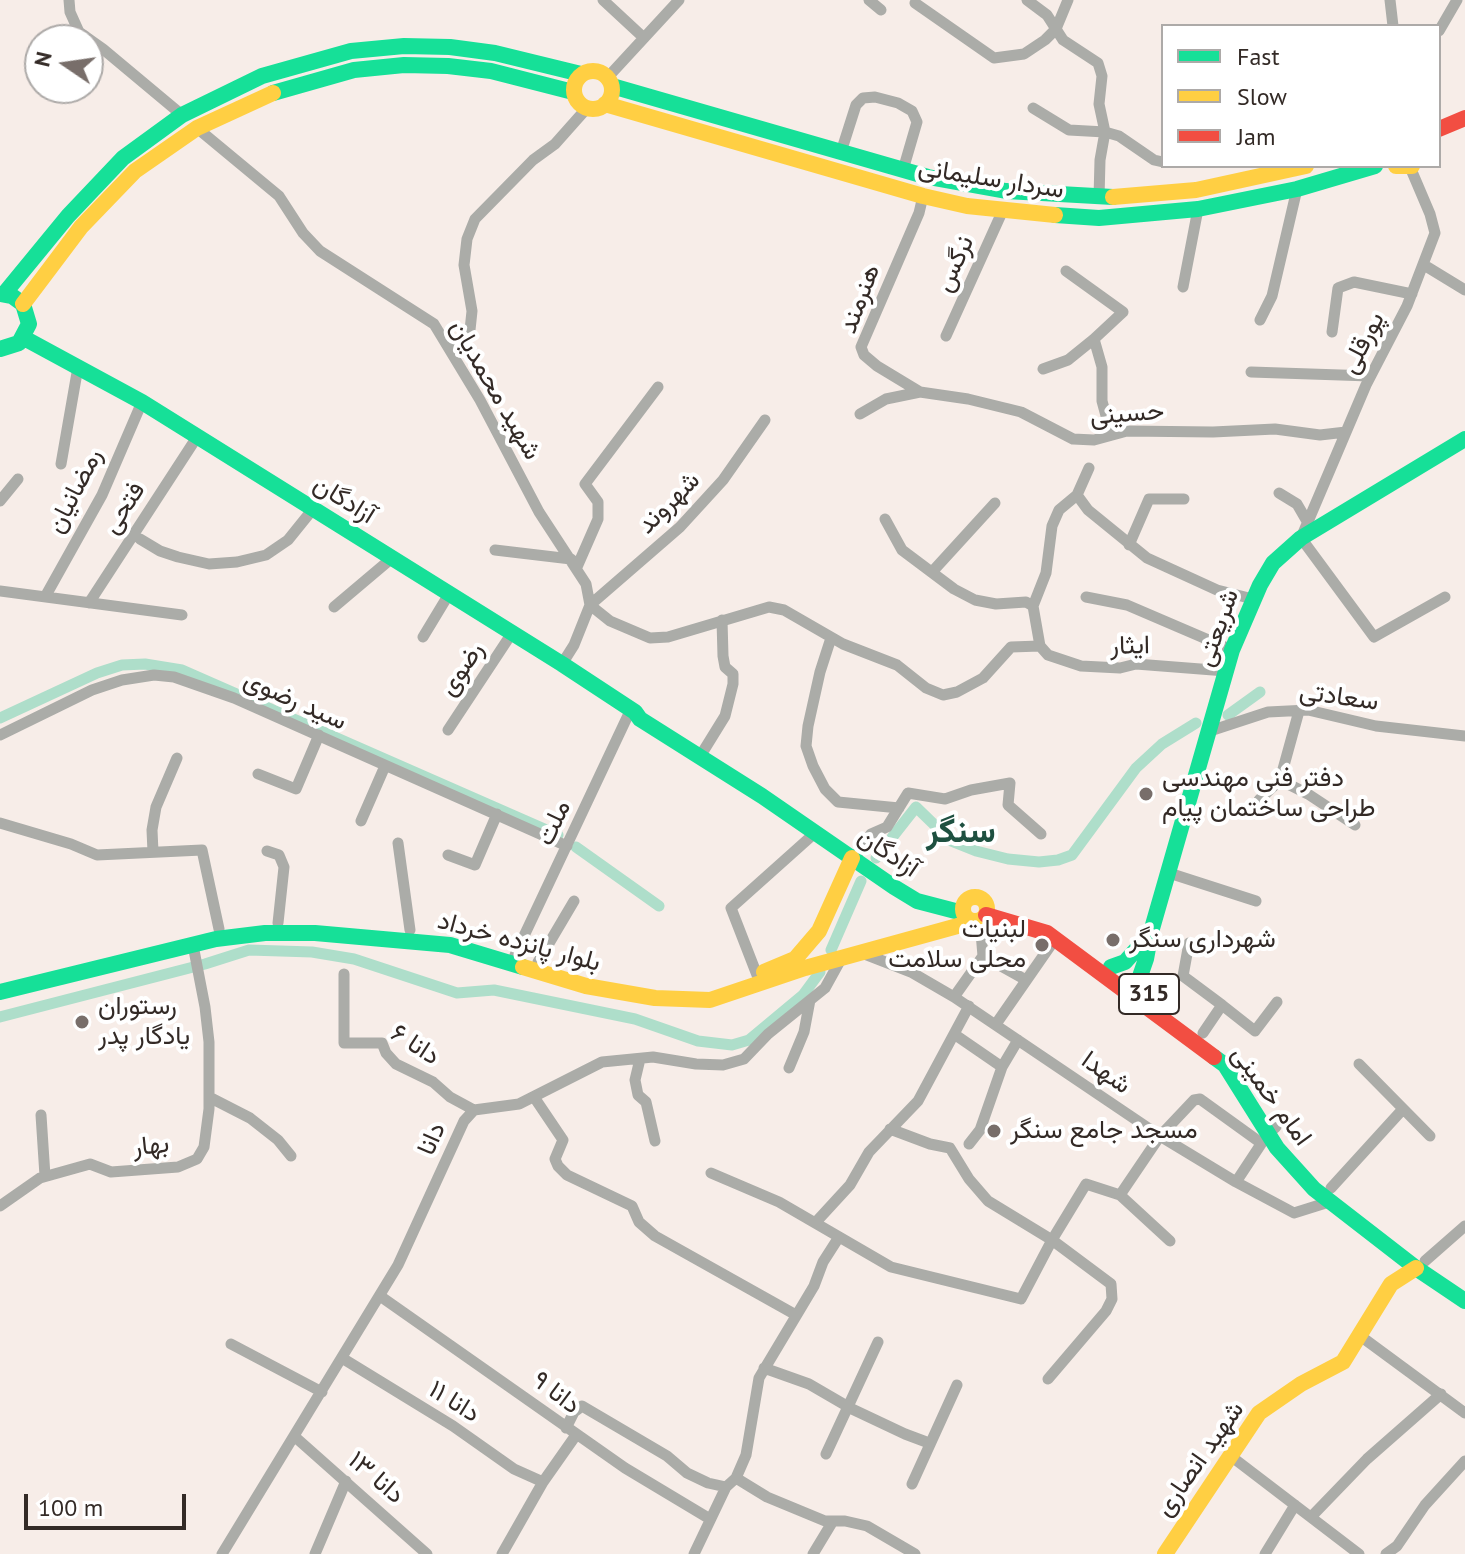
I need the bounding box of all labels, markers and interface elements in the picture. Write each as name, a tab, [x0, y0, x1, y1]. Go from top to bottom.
north arrow	[24, 24, 104, 104]
legend	[1161, 24, 1441, 168]
text: Fast	[1237, 41, 1280, 72]
text: N	[27, 49, 58, 69]
text: Slow	[1237, 81, 1287, 112]
text: Jam	[1237, 121, 1275, 152]
street label: سردار سلیمانی	[916, 152, 1066, 206]
street label: نرگس	[929, 231, 981, 297]
street label: هنرمند	[833, 260, 887, 338]
street label: پورقلی	[1334, 307, 1392, 379]
street label: شهید محمدیان	[442, 314, 548, 466]
street label: حسینی	[1089, 396, 1165, 432]
street label: رمضانیان	[40, 443, 110, 539]
street label: شهروند	[631, 465, 707, 541]
street label: آزادگان	[307, 469, 381, 531]
street label: فتحی	[96, 476, 152, 540]
street label: شریعتی	[1190, 585, 1246, 671]
street label: ایثار	[1110, 630, 1150, 662]
street label: رضوی	[433, 636, 491, 702]
street label: سید رضوی	[239, 665, 351, 737]
street label: سعادتی	[1297, 676, 1381, 718]
place label: دفتر فنی مهندسی طراحی ساختمان پیام	[1162, 763, 1375, 824]
marker: دفتر فنی مهندسی طراحی ساختمان پیام	[1137, 785, 1155, 803]
street label: ملت	[530, 795, 578, 851]
district label: سنگر	[926, 812, 996, 852]
street label: آزادگان	[851, 821, 925, 885]
street label: بلوار پانزده خرداد	[434, 905, 604, 979]
place label: لبنیات محلی سلامت	[888, 914, 1026, 976]
place label: شهرداری سنگر	[1129, 924, 1276, 956]
marker: شهرداری سنگر	[1104, 931, 1122, 949]
marker: لبنیات محلی سلامت	[1033, 936, 1051, 954]
road number: 315	[1119, 974, 1179, 1014]
place label: رستوران یادگار پدر	[98, 991, 190, 1052]
marker: رستوران یادگار پدر	[73, 1013, 91, 1031]
street label: دانا ۶	[385, 1018, 445, 1072]
street label: امام خمینی	[1224, 1040, 1318, 1152]
street label: شهدا	[1075, 1045, 1137, 1101]
place label: مسجد جامع سنگر	[1010, 1115, 1198, 1147]
street label: دانا	[411, 1118, 453, 1160]
marker: مسجد جامع سنگر	[985, 1122, 1003, 1140]
street label: بهار	[131, 1129, 171, 1163]
street label: دانا ۹	[526, 1365, 586, 1421]
street label: دانا ۱۱	[423, 1374, 485, 1430]
street label: شهید انصاری	[1149, 1395, 1251, 1523]
street label: دانا ۱۳	[342, 1445, 410, 1511]
scale bar	[28, 1478, 190, 1528]
text: 100 m	[38, 1492, 103, 1523]

